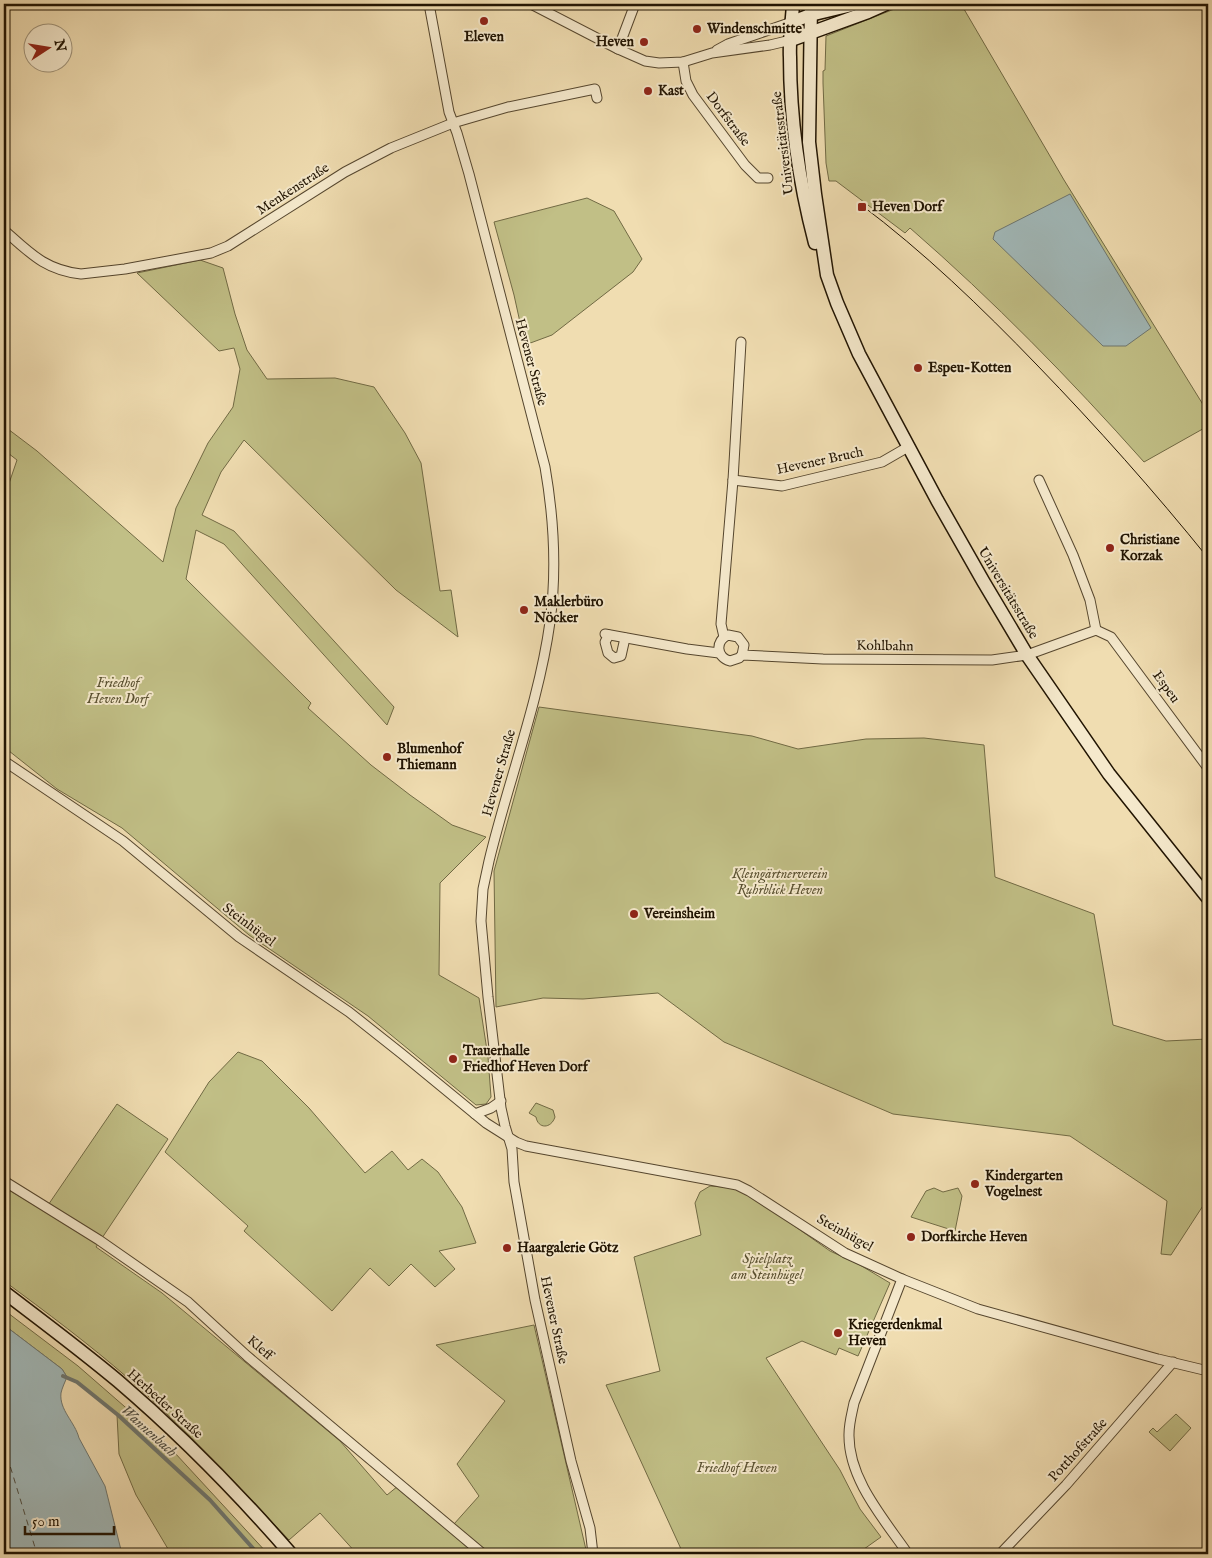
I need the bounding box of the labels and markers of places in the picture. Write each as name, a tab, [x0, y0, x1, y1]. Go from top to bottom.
marker: Eleven	[478, 15, 490, 27]
place label: Windenschmitte	[706, 20, 802, 38]
marker: Windenschmitte	[691, 23, 703, 35]
place label: Eleven	[464, 28, 505, 46]
place label: Heven	[596, 33, 635, 51]
marker: Heven	[638, 36, 650, 48]
place label: Kast	[658, 82, 684, 100]
marker: Kast	[642, 85, 654, 97]
place label: Heven Dorf	[872, 198, 945, 216]
marker: Heven Dorf	[856, 201, 868, 213]
place label: Espeu-Kotten	[928, 359, 1012, 377]
marker: Espeu-Kotten	[912, 362, 924, 374]
place label: Christiane Korzak	[1120, 531, 1180, 565]
marker: Christiane Korzak	[1104, 542, 1116, 554]
place label: Maklerbüro Nöcker	[533, 593, 604, 627]
marker: Maklerbüro Nöcker	[518, 604, 530, 616]
place label: Blumenhof Thiemann	[396, 740, 465, 774]
marker: Blumenhof Thiemann	[381, 751, 393, 763]
place label: Vereinsheim	[643, 905, 715, 923]
marker: Vereinsheim	[628, 908, 640, 920]
place label: Trauerhalle Friedhof Heven Dorf	[462, 1042, 591, 1076]
marker: Trauerhalle Friedhof Heven Dorf	[447, 1053, 459, 1065]
place label: Kindergarten Vogelnest	[984, 1167, 1063, 1201]
marker: Kindergarten Vogelnest	[969, 1178, 981, 1190]
place label: Dorfkirche Heven	[921, 1228, 1028, 1246]
marker: Dorfkirche Heven	[905, 1231, 917, 1243]
place label: Haargalerie Götz	[517, 1239, 619, 1257]
marker: Haargalerie Götz	[501, 1242, 513, 1254]
place label: Kriegerdenkmal Heven	[848, 1316, 943, 1350]
marker: Kriegerdenkmal Heven	[832, 1327, 844, 1339]

